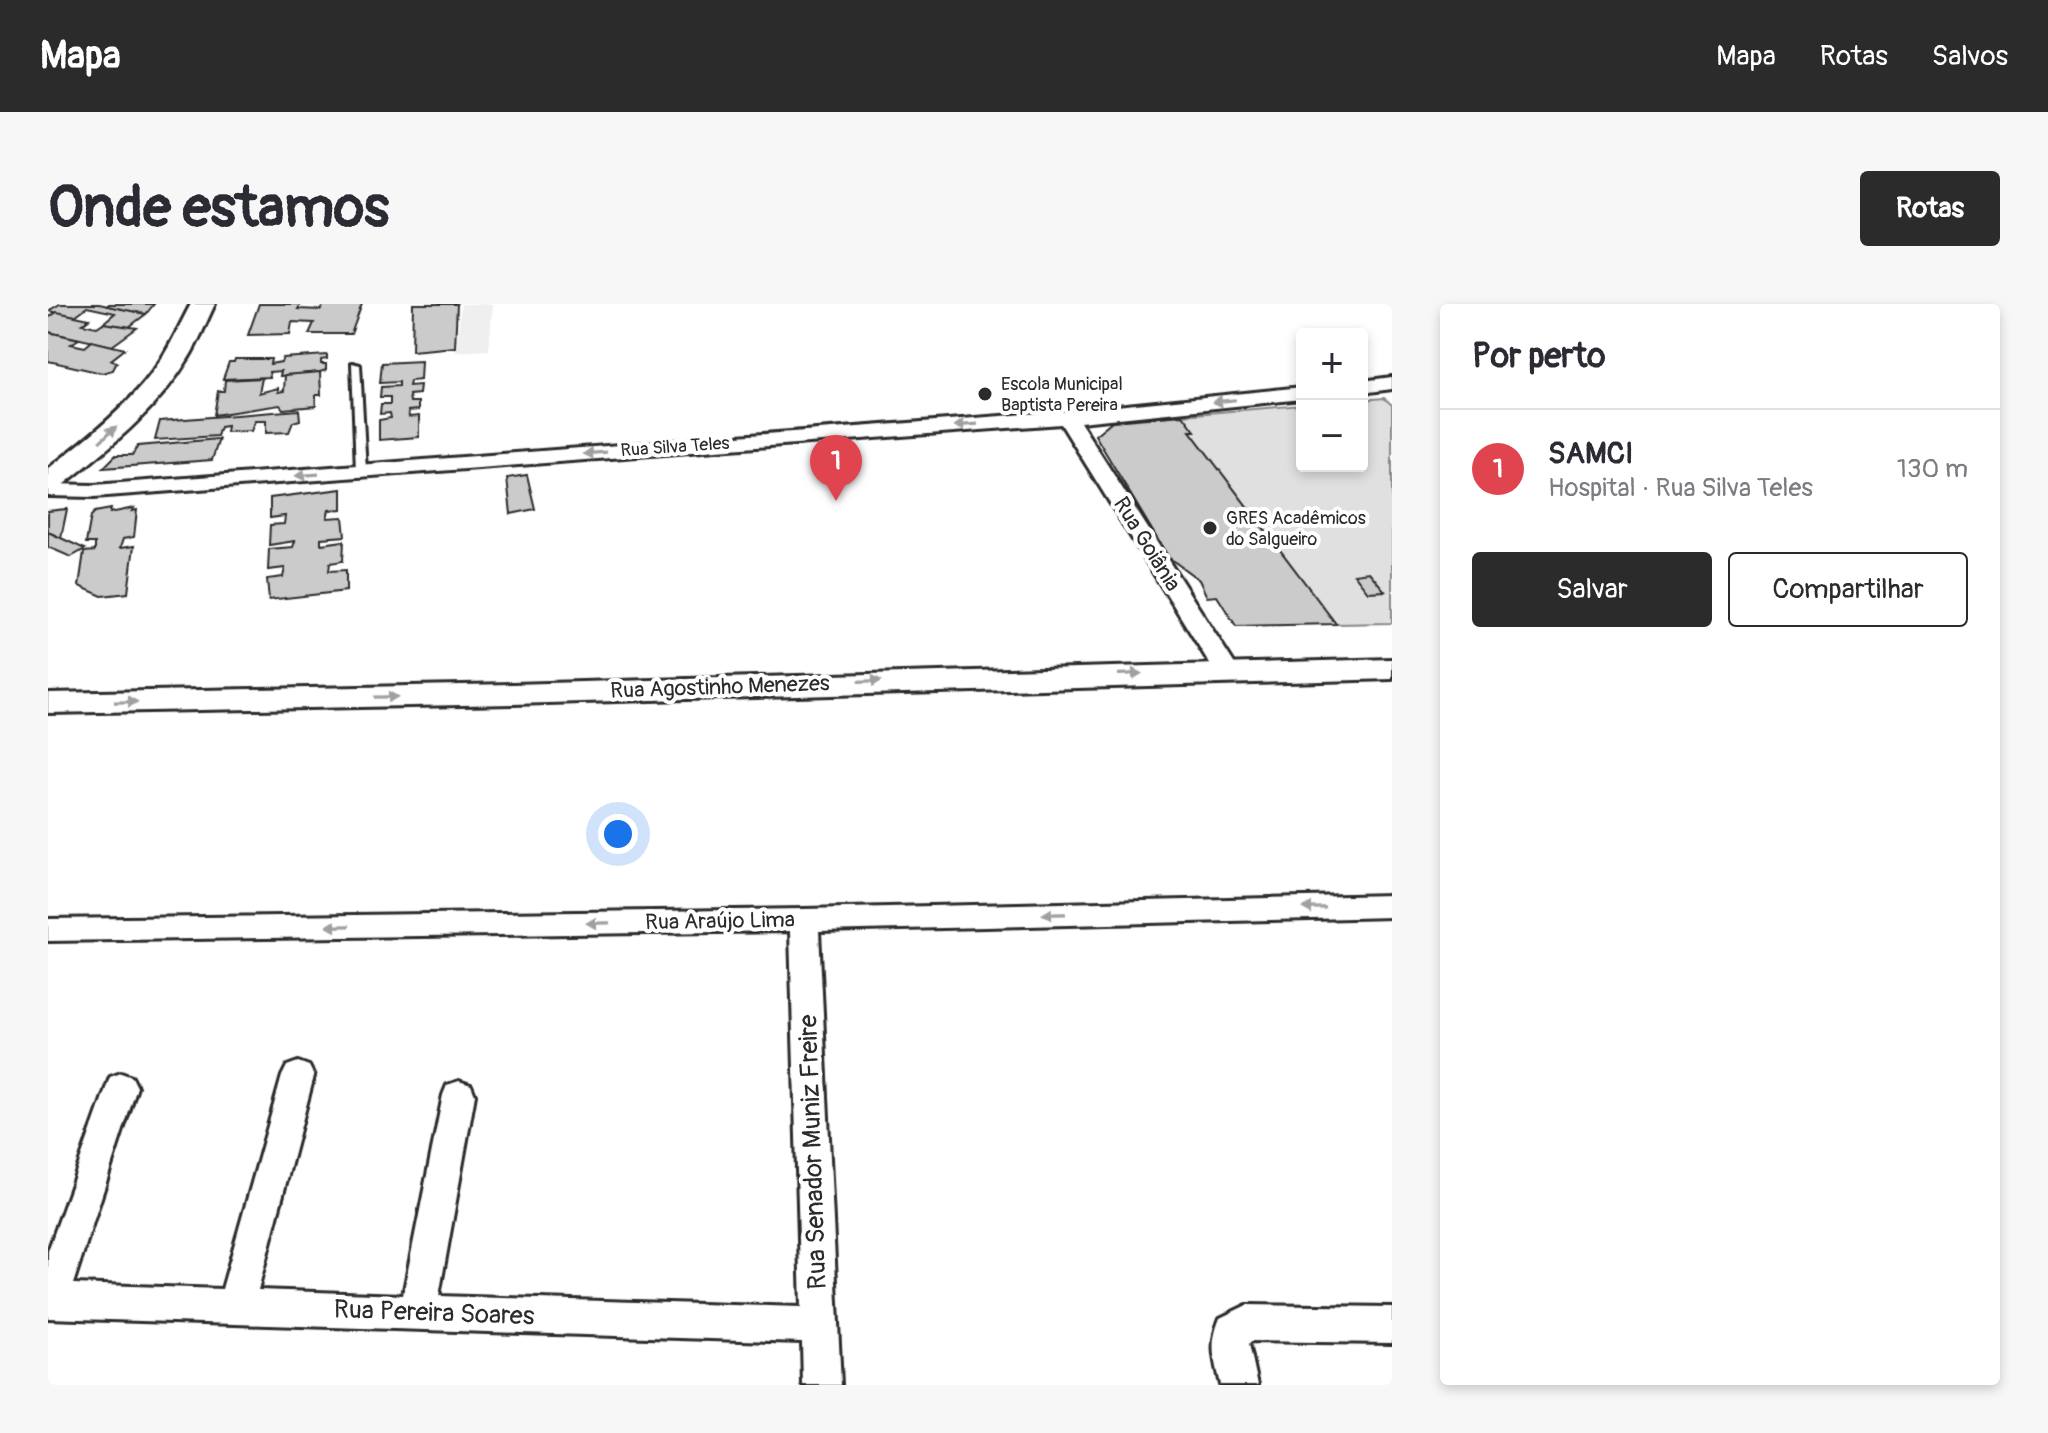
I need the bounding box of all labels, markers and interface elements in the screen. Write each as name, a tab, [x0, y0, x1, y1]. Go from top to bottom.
text: Mapa	[40, 32, 121, 80]
text: Mapa	[1716, 39, 1776, 74]
text: Rotas	[1820, 39, 1888, 74]
text: Salvos	[1932, 39, 2008, 74]
button: Rotas	[1860, 171, 2000, 246]
text: Onde estamos	[48, 174, 389, 243]
map controls	[1296, 328, 1368, 472]
button: +	[1296, 328, 1368, 400]
text: Por perto	[1472, 335, 1605, 378]
place label: Escola Municipal Baptista Pereira	[1001, 373, 1123, 417]
marker: Escola Municipal Baptista Pereira	[976, 385, 994, 403]
one-way arrow	[1211, 394, 1236, 407]
button: −	[1296, 400, 1368, 472]
one-way arrow	[953, 419, 978, 432]
one-way arrow	[99, 425, 118, 443]
street label: Rua Silva Teles	[620, 432, 730, 462]
pin: 1	[810, 435, 862, 501]
text: SAMCI	[1548, 435, 1634, 472]
one-way arrow	[582, 447, 607, 460]
text: 1	[1493, 453, 1503, 485]
text: 130 m	[1897, 453, 1968, 485]
one-way arrow	[295, 469, 320, 482]
text: Hospital · Rua Silva Teles	[1548, 472, 1813, 504]
street label: Rua Goiânia	[1107, 492, 1187, 596]
place label: GRES Acadêmicos do Salgueiro	[1226, 507, 1366, 551]
marker: GRES Acadêmicos do Salgueiro	[1201, 519, 1219, 537]
button: Salvar	[1472, 552, 1712, 627]
button: Compartilhar	[1728, 552, 1968, 627]
one-way arrow	[1118, 668, 1143, 680]
street label: Rua Agostinho Menezes	[610, 669, 830, 705]
one-way arrow	[858, 675, 883, 688]
one-way arrow	[374, 690, 399, 703]
one-way arrow	[114, 695, 139, 708]
your location	[598, 814, 638, 854]
one-way arrow	[1301, 902, 1326, 914]
street label: Rua Araújo Lima	[645, 906, 795, 936]
one-way arrow	[1041, 908, 1066, 920]
one-way arrow	[585, 916, 610, 929]
one-way arrow	[325, 920, 350, 932]
street label: Rua Senador Muniz Freire	[792, 1014, 834, 1290]
street label: Rua Pereira Soares	[333, 1294, 535, 1333]

